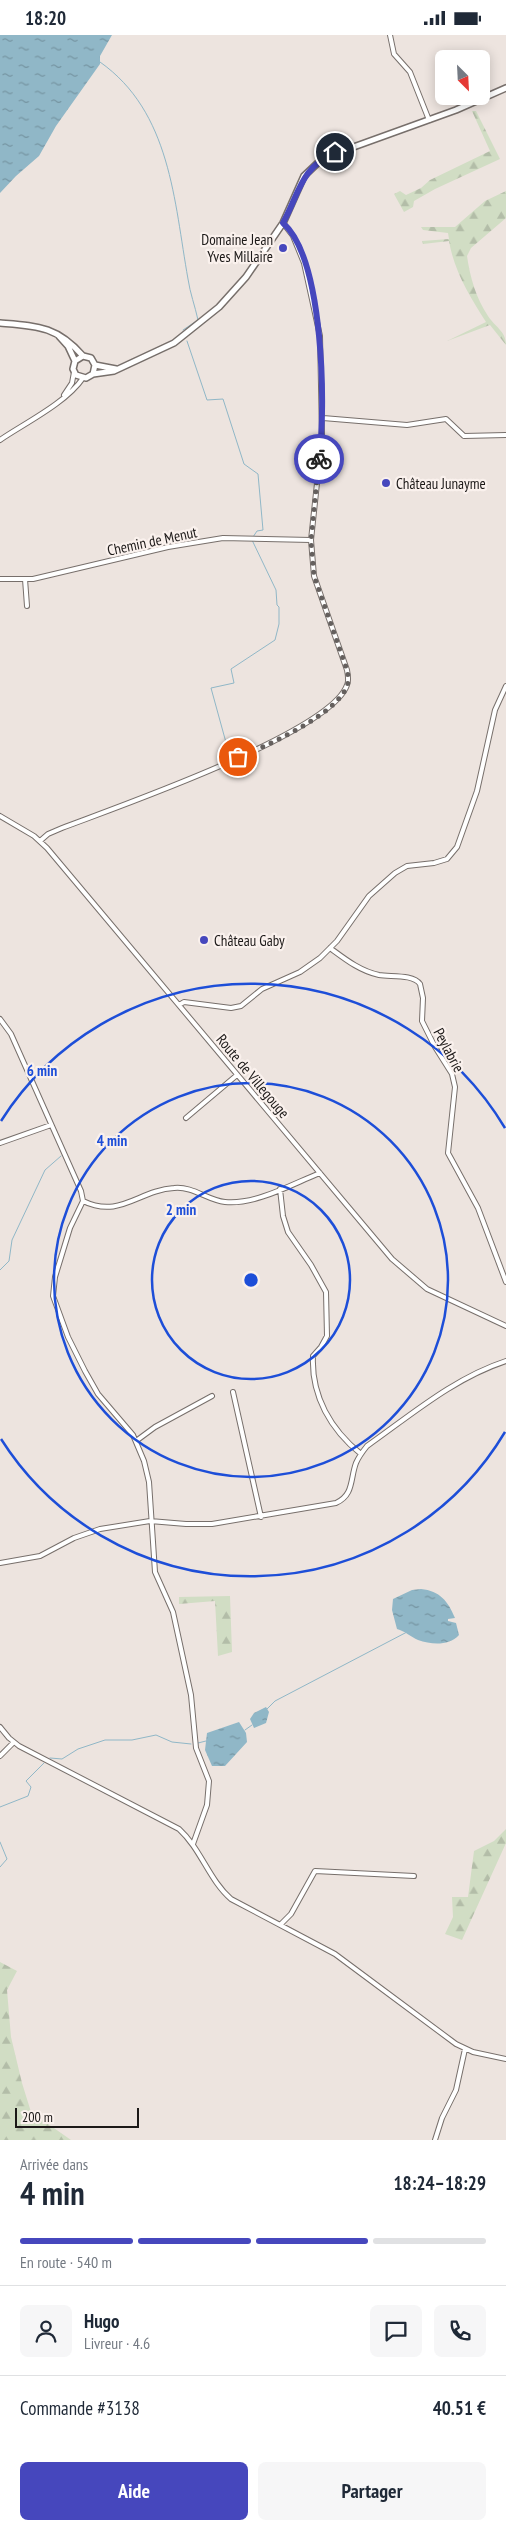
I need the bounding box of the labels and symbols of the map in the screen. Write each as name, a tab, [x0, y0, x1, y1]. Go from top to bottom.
north arrow	[435, 50, 490, 105]
pin	[314, 131, 356, 173]
place label: Domaine Jean Yves Millaire	[201, 230, 273, 266]
marker: Domaine Jean Yves Millaire	[277, 242, 289, 254]
courier	[294, 434, 344, 484]
place label: Château Junayme	[396, 474, 486, 493]
marker: Château Junayme	[380, 477, 392, 489]
street label: Chemin de Menut	[105, 522, 199, 560]
pin	[217, 736, 259, 778]
place label: Château Gaby	[214, 931, 285, 950]
marker: Château Gaby	[198, 934, 210, 946]
street label: Peylabrie	[429, 1025, 469, 1075]
street label: Route de Villegouge	[212, 1030, 294, 1122]
text: 6 min	[27, 1061, 57, 1080]
text: 4 min	[97, 1131, 127, 1150]
text: 2 min	[166, 1200, 196, 1219]
centre of rings	[242, 1271, 260, 1289]
scale bar	[15, 2105, 139, 2128]

